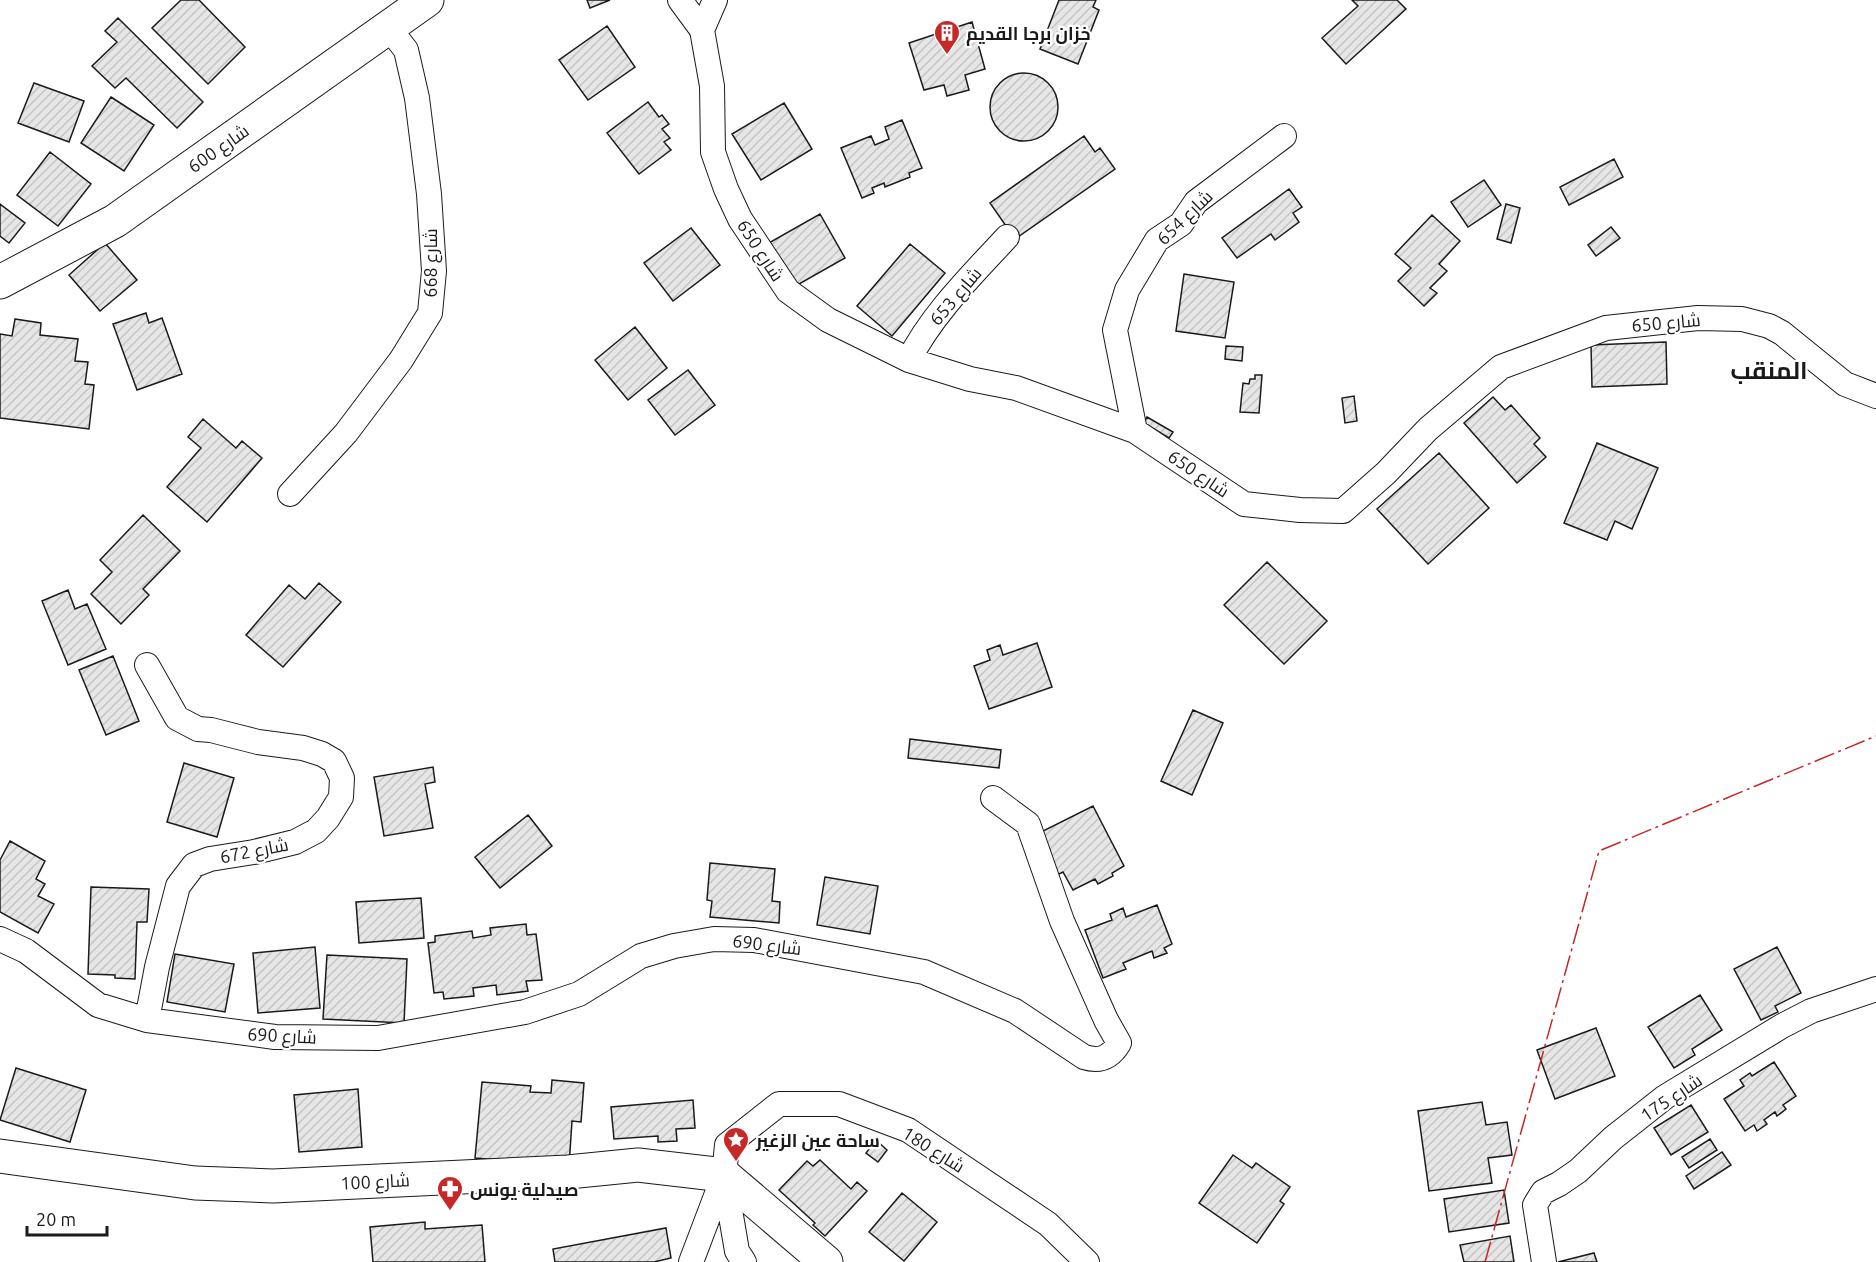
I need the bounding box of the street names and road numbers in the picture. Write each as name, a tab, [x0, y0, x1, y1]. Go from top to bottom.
street label: شارع 600	[184, 120, 254, 179]
street label: شارع 654	[1152, 186, 1218, 250]
street label: شارع 650	[731, 215, 788, 286]
street label: شارع 668	[420, 228, 443, 298]
street label: شارع 653	[925, 263, 987, 331]
street label: شارع 650	[1631, 309, 1702, 338]
street label: شارع 650	[1163, 445, 1233, 503]
street label: شارع 672	[218, 834, 291, 869]
street label: شارع 690	[731, 930, 803, 961]
street label: شارع 690	[247, 1023, 317, 1050]
street label: شارع 175	[1637, 1069, 1707, 1127]
street label: شارع 180	[898, 1122, 969, 1178]
street label: شارع 100	[340, 1169, 410, 1196]

